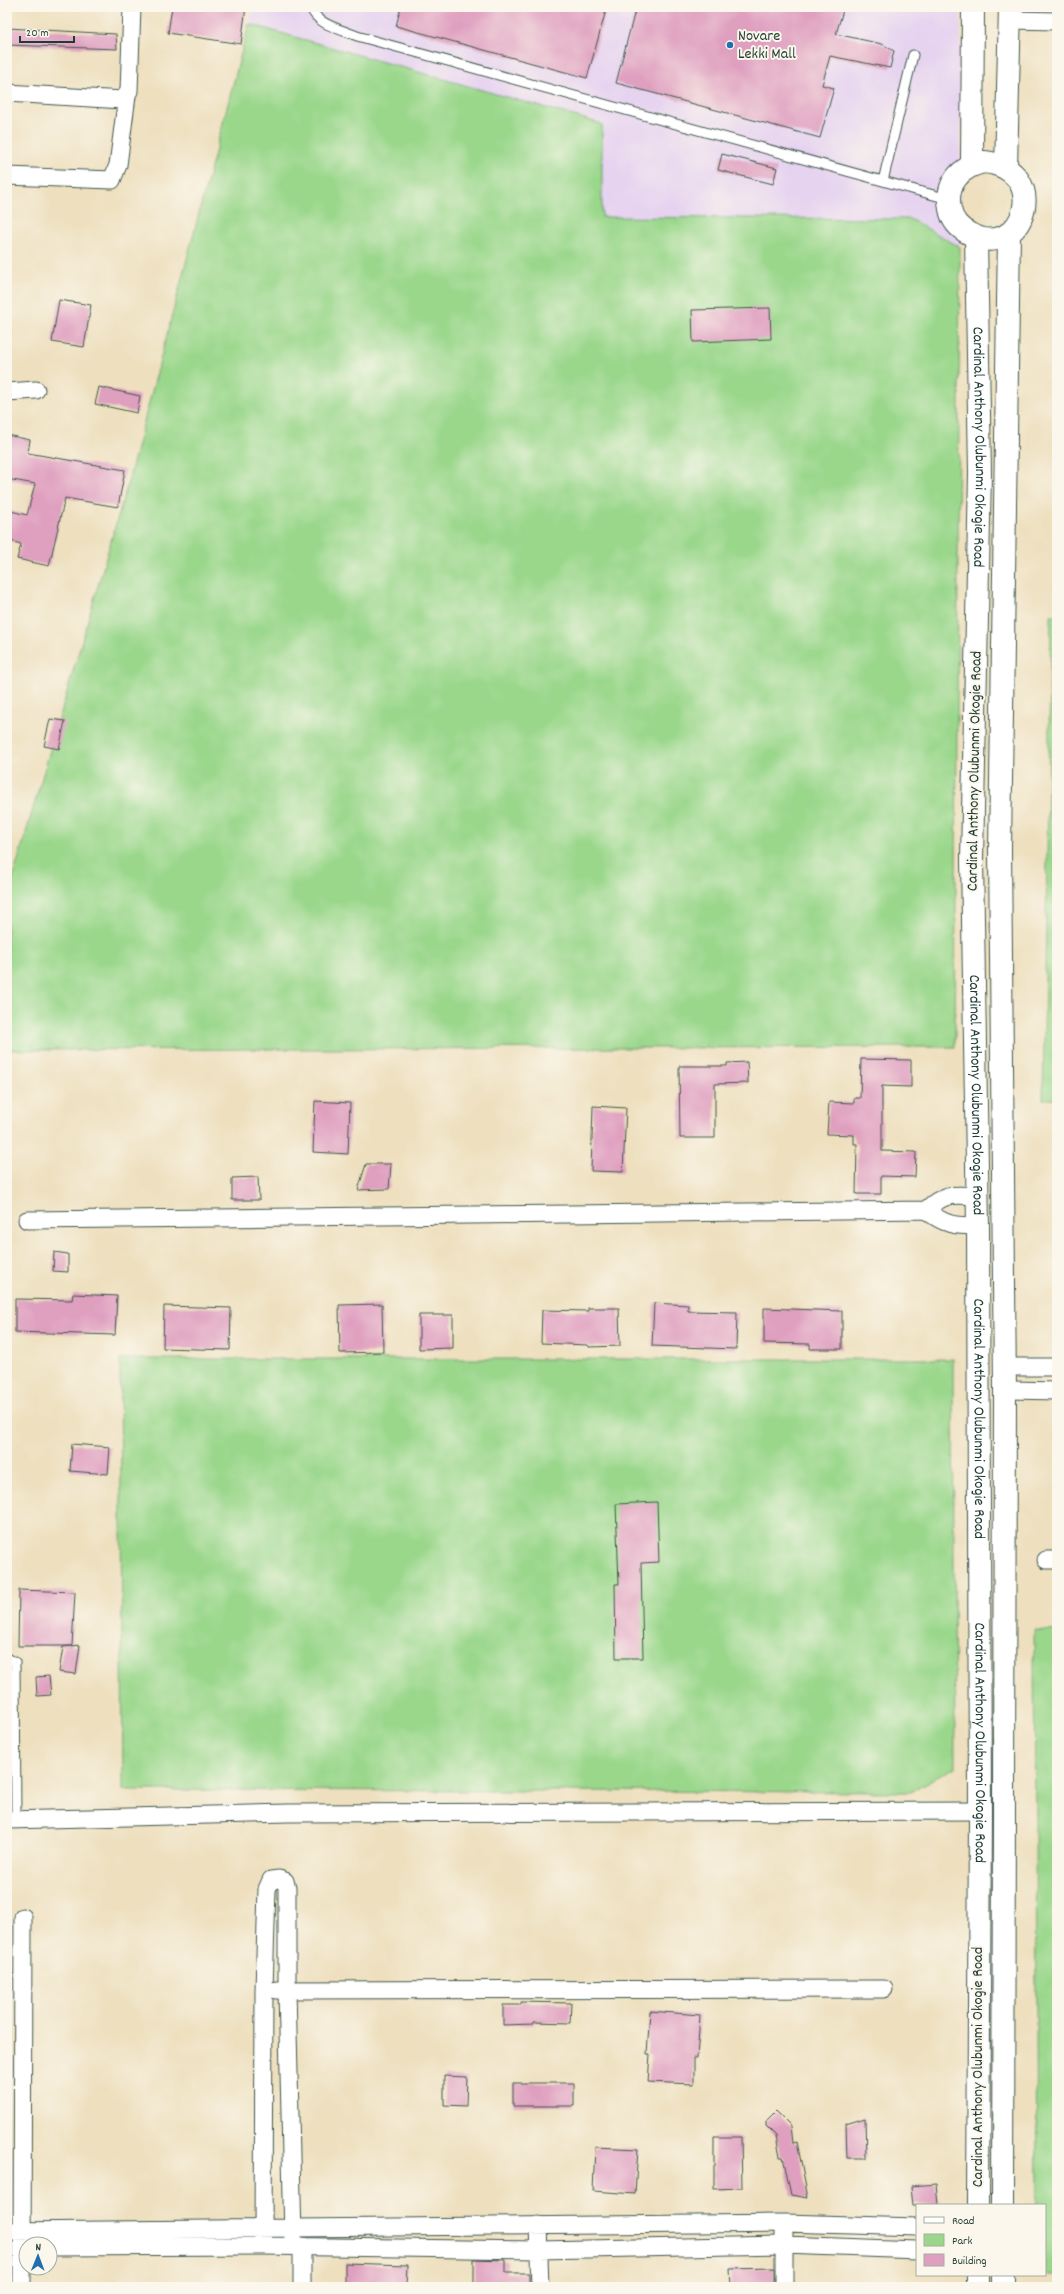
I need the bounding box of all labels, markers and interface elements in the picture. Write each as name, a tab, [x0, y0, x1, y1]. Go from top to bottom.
scale bar	[20, 18, 74, 44]
text: 20 m	[26, 25, 49, 42]
place label: Novare Lekki Mall	[738, 25, 796, 66]
marker: Novare Lekki Mall	[725, 40, 735, 50]
street label: Cardinal Anthony Olubunmi Okogie Road	[966, 327, 992, 567]
street label: Cardinal Anthony Olubunmi Okogie Road	[961, 651, 989, 891]
street label: Cardinal Anthony Olubunmi Okogie Road	[962, 974, 989, 1215]
street label: Cardinal Anthony Olubunmi Okogie Road	[967, 1299, 991, 1539]
street label: Cardinal Anthony Olubunmi Okogie Road	[968, 1623, 992, 1863]
street label: Cardinal Anthony Olubunmi Okogie Road	[967, 1947, 990, 2187]
legend	[916, 2204, 1046, 2276]
text: Road	[952, 2213, 974, 2230]
text: Park	[952, 2233, 973, 2250]
north arrow	[18, 2236, 58, 2276]
text: N	[35, 2240, 42, 2256]
text: Building	[952, 2253, 987, 2270]

